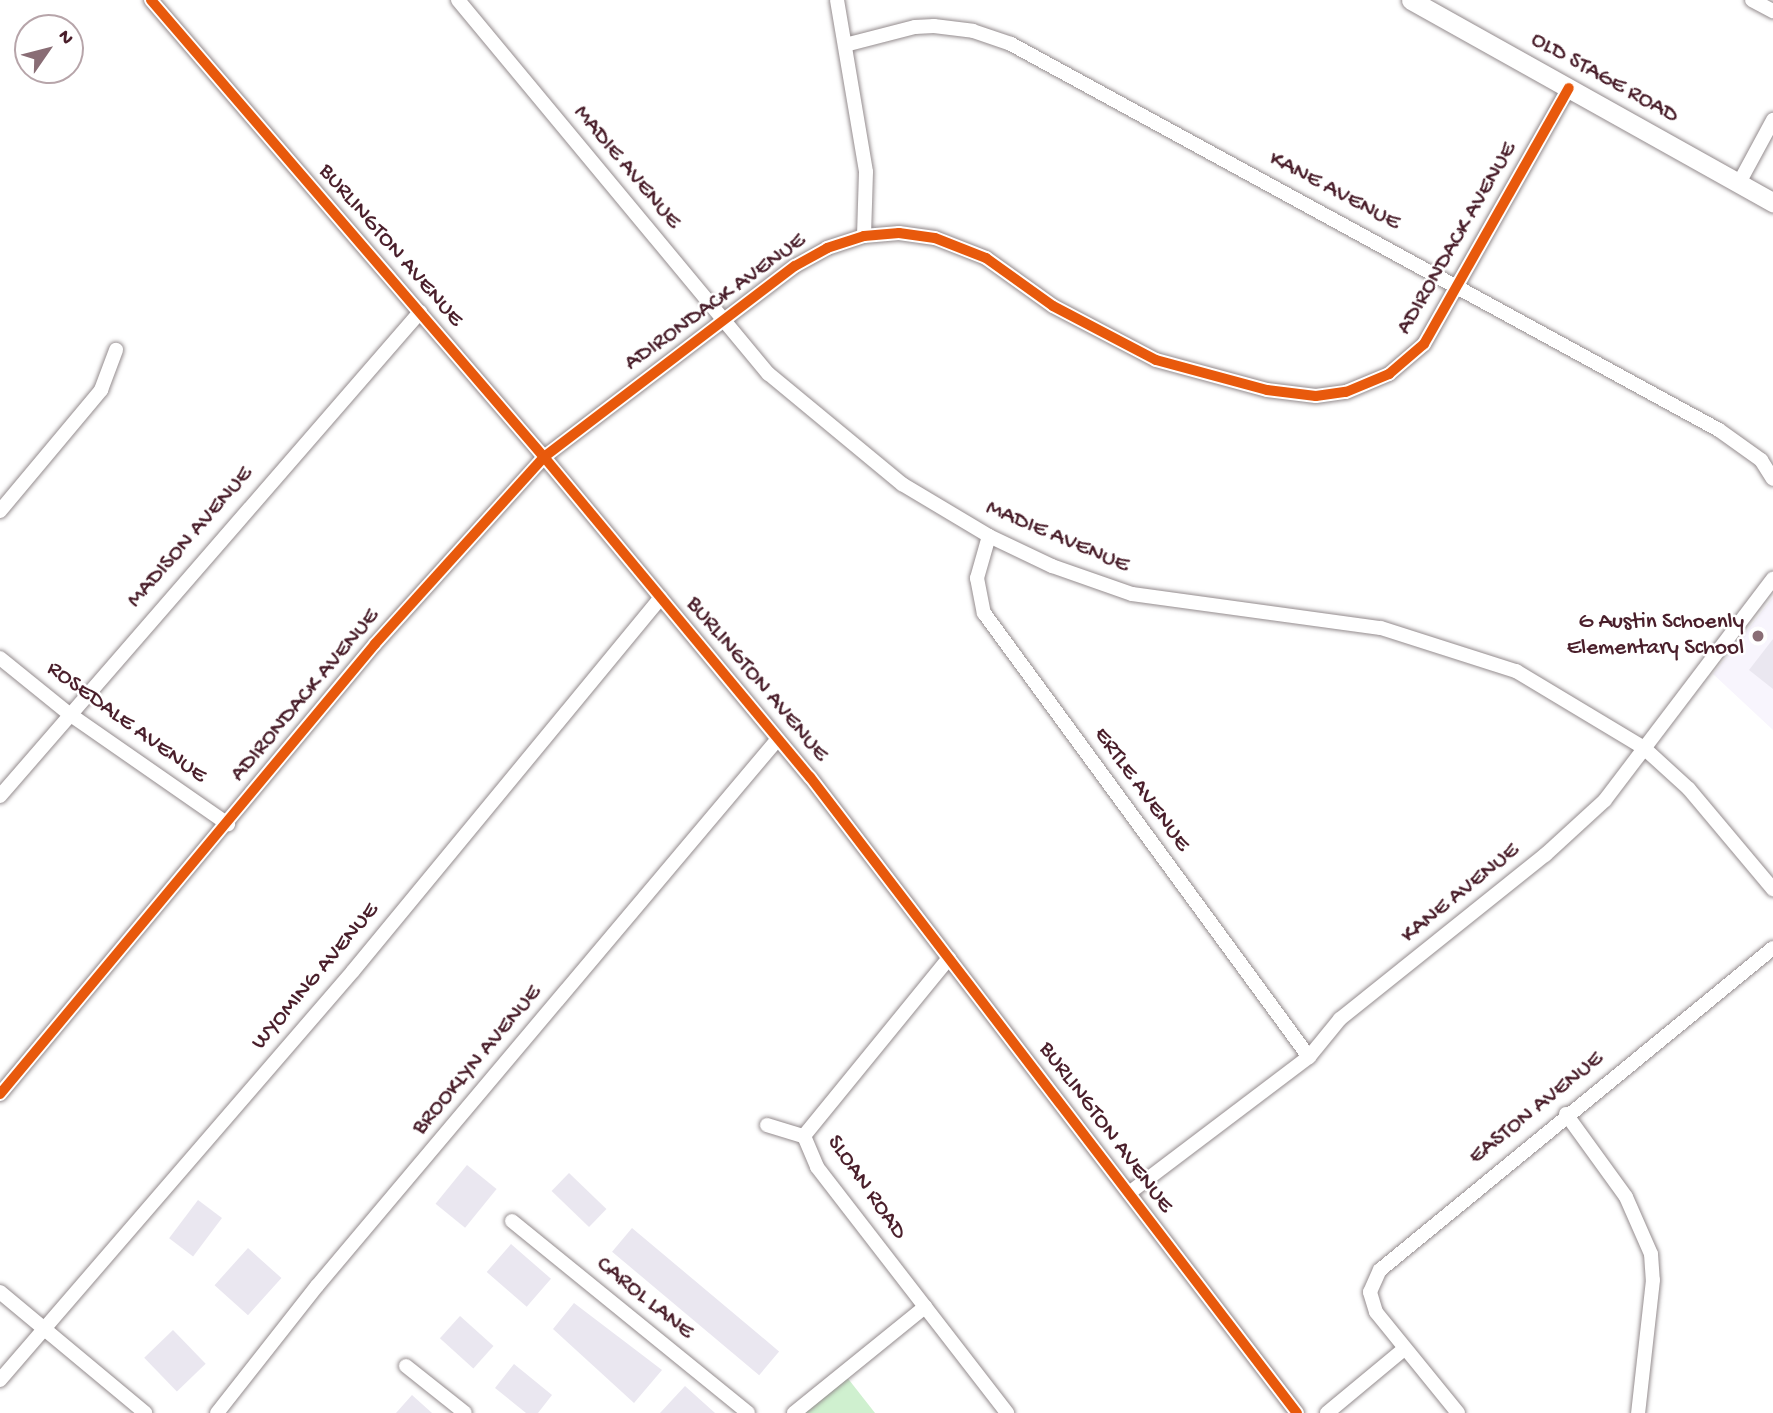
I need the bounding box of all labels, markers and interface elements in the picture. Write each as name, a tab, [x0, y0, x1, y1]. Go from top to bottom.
north arrow	[14, 14, 84, 84]
text: N	[52, 26, 78, 49]
street label: OLD STAGE ROAD	[1525, 27, 1683, 131]
street label: MADIE AVENUE	[566, 100, 686, 236]
street label: ADIRONDACK AVENUE	[1392, 138, 1524, 340]
street label: KANE AVENUE	[1264, 146, 1404, 238]
street label: BURLINGTON AVENUE	[312, 159, 468, 333]
street label: ADIRONDACK AVENUE	[620, 228, 812, 378]
street label: MADISON AVENUE	[122, 462, 260, 614]
street label: MADIE AVENUE	[981, 495, 1133, 581]
street label: BURLINGTON AVENUE	[679, 592, 833, 768]
street label: ADIRONDACK AVENUE	[226, 604, 386, 788]
place label: G Austin Schoenly Elementary School	[1567, 609, 1744, 663]
marker: G Austin Schoenly Elementary School	[1750, 628, 1766, 644]
street label: ROSEDALE AVENUE	[41, 656, 211, 790]
street label: ERTLE AVENUE	[1087, 723, 1195, 857]
street label: KANE AVENUE	[1396, 838, 1526, 950]
street label: WYOMING AVENUE	[246, 898, 386, 1056]
street label: BROOKLYN AVENUE	[407, 980, 549, 1142]
street label: BURLINGTON AVENUE	[1032, 1037, 1178, 1219]
street label: EASTON AVENUE	[1464, 1046, 1610, 1172]
street label: SLOAN ROAD	[820, 1130, 912, 1246]
street label: CAROL LANE	[590, 1251, 698, 1347]

